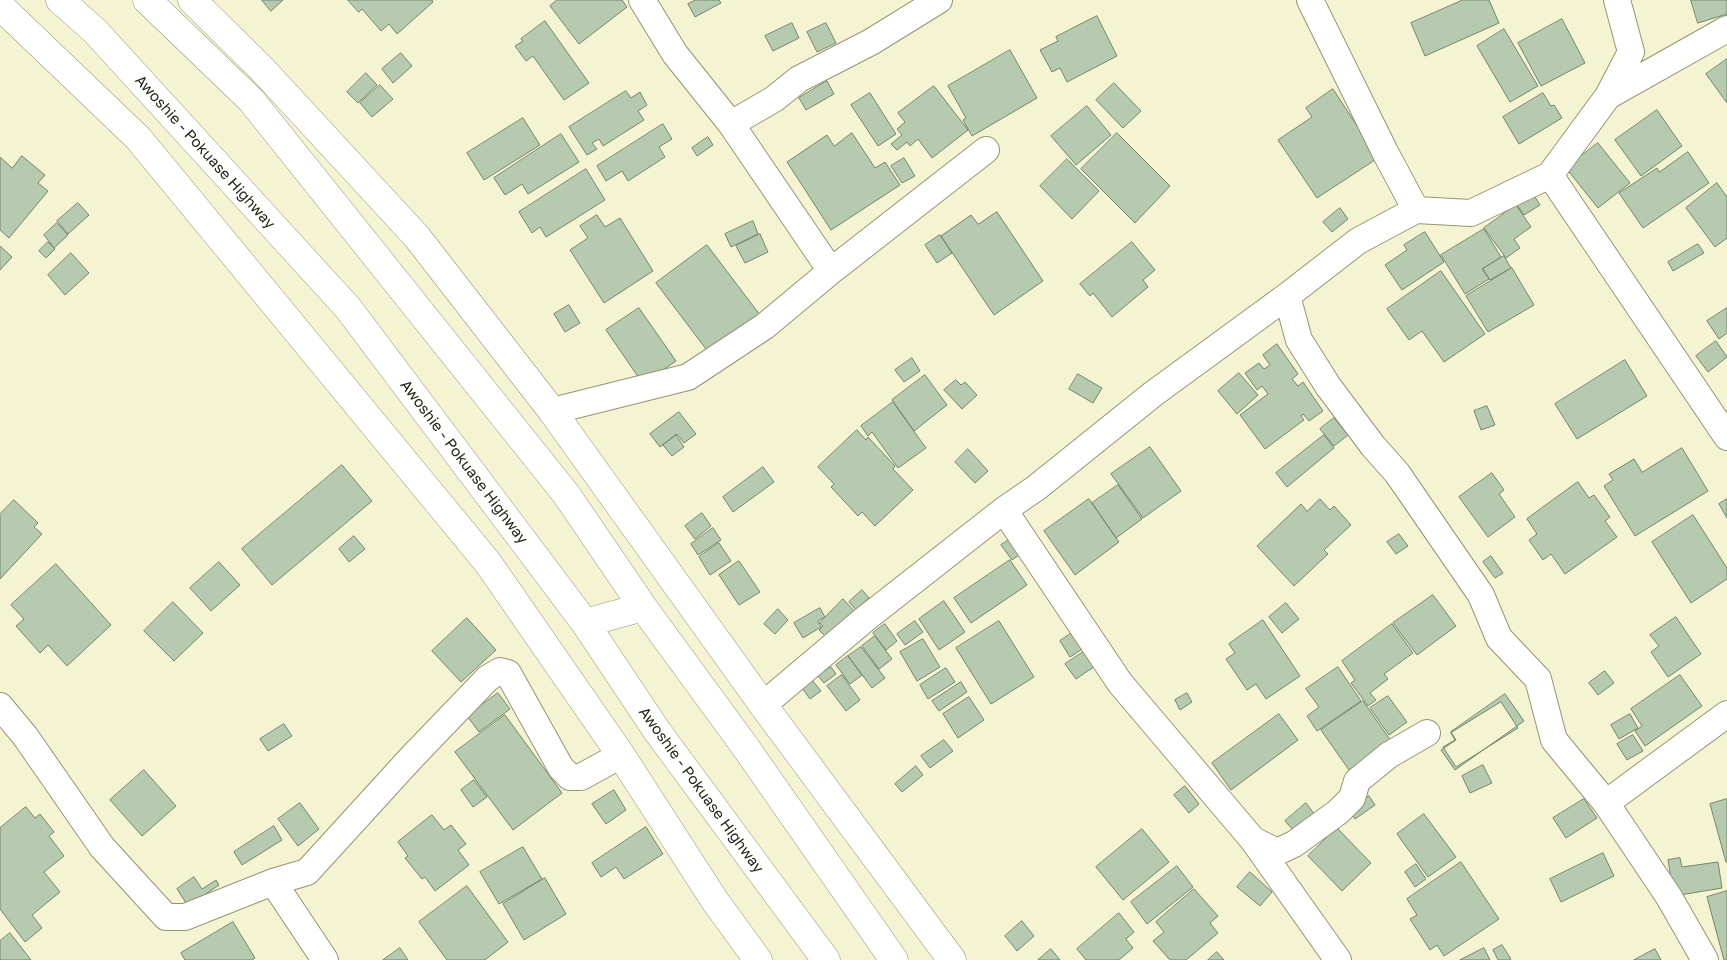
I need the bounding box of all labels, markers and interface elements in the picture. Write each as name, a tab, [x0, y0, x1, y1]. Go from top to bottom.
street label: Awoshie - Pokuase Highway	[131, 71, 279, 233]
street label: Awoshie - Pokuase Highway	[396, 376, 532, 548]
street label: Awoshie - Pokuase Highway	[635, 704, 767, 876]

